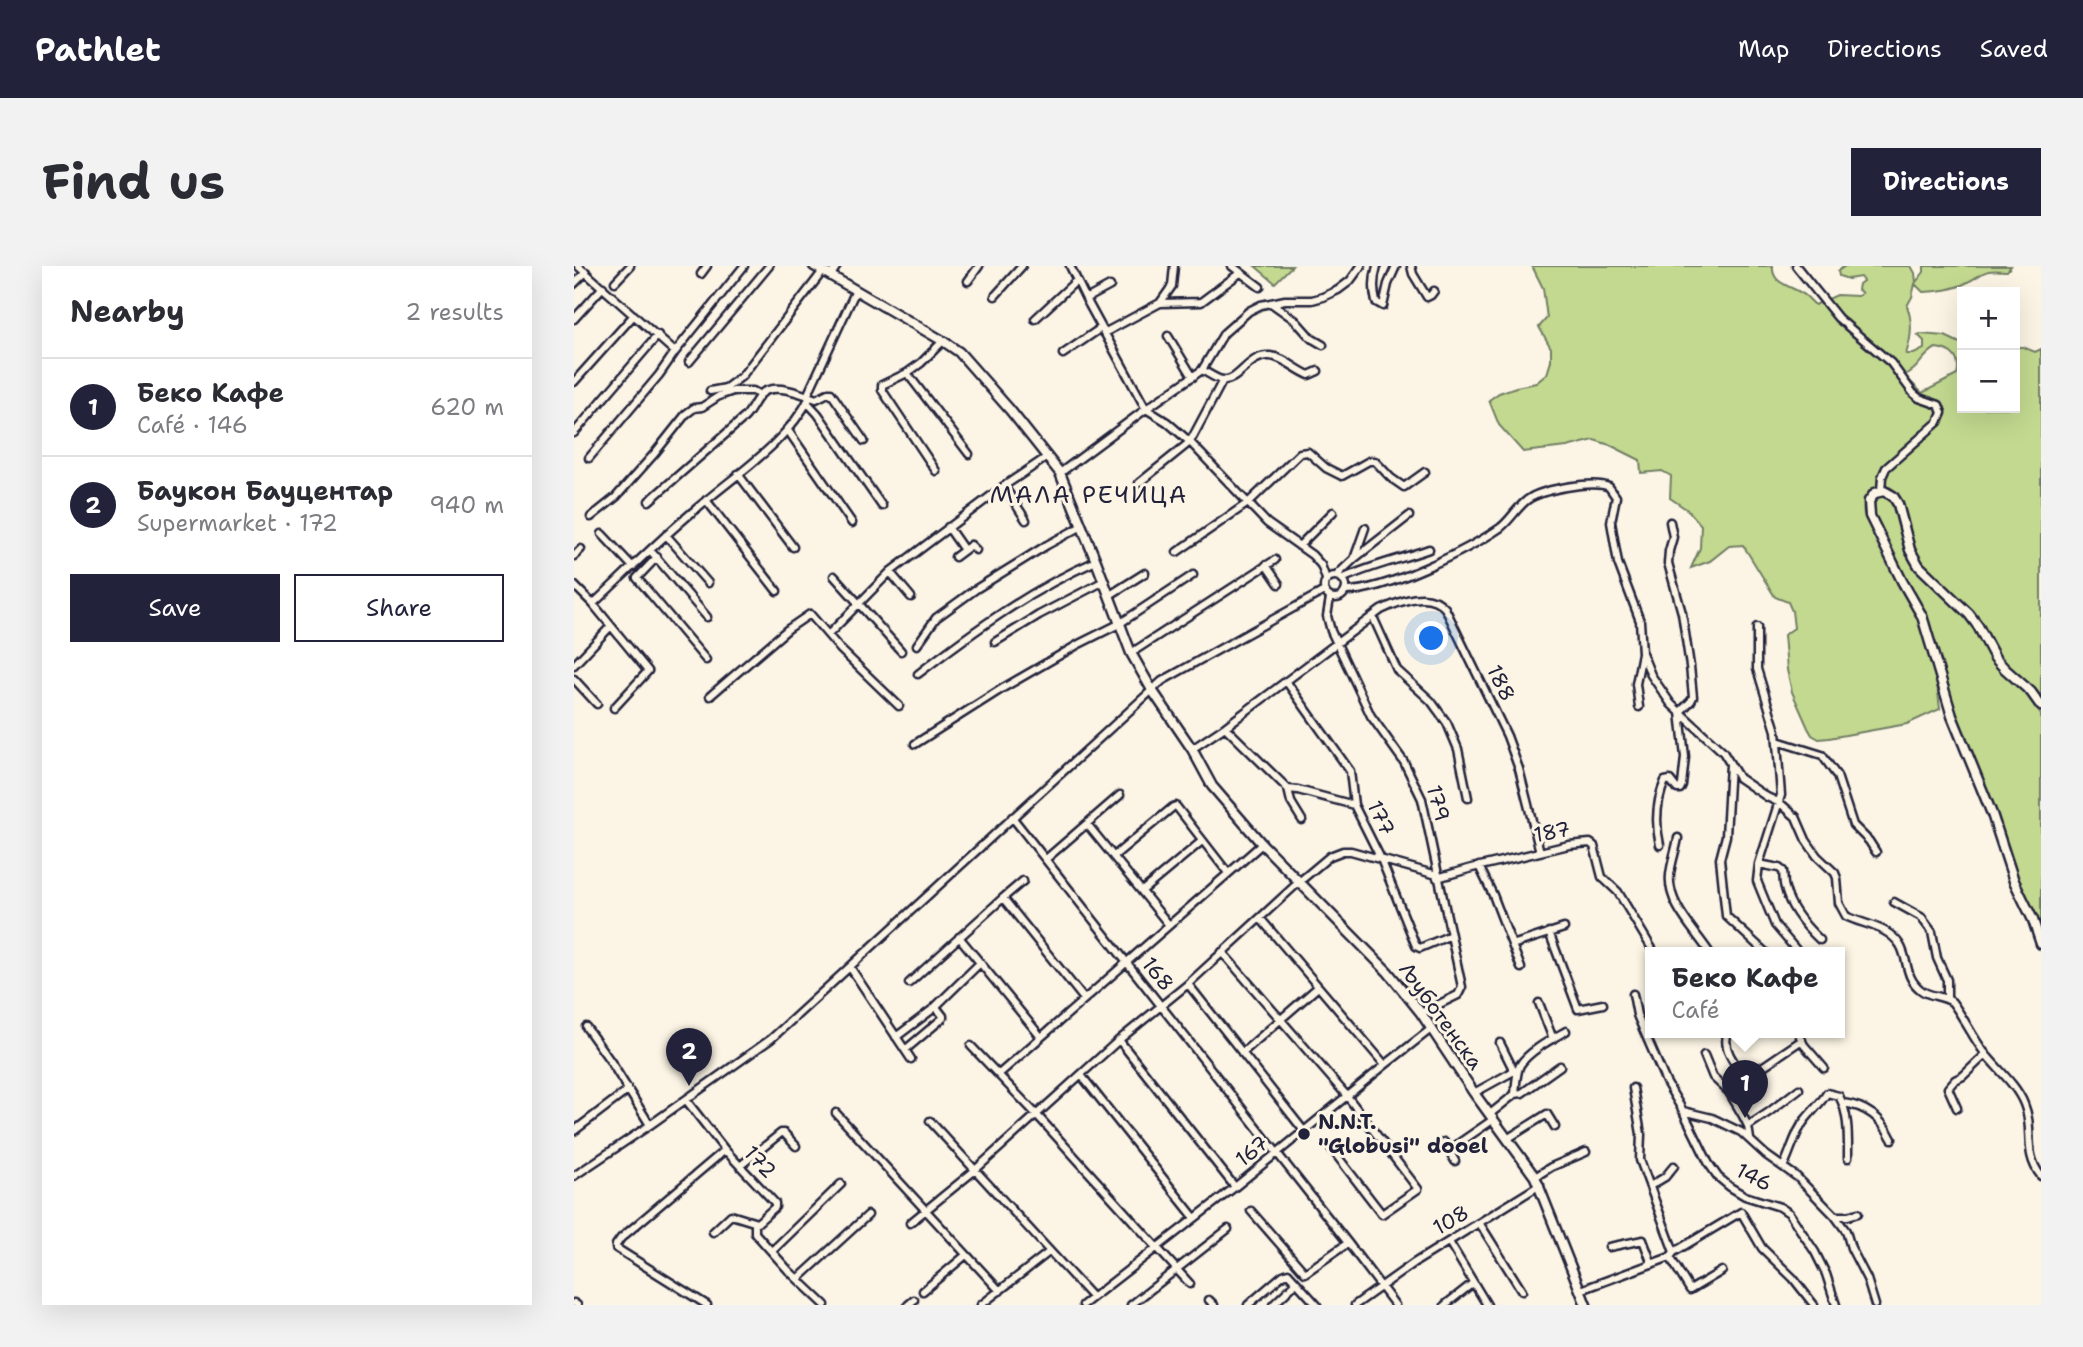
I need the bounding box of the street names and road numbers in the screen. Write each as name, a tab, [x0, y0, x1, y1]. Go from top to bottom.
street label: 188	[1480, 660, 1522, 706]
street label: 179	[1420, 782, 1456, 824]
street label: 177	[1361, 796, 1401, 840]
street label: 187	[1531, 815, 1573, 849]
street label: 168	[1136, 951, 1180, 997]
street label: Љуботенска	[1393, 957, 1489, 1075]
street label: 167	[1230, 1129, 1274, 1173]
street label: 172	[738, 1140, 782, 1184]
street label: 146	[1731, 1156, 1777, 1198]
street label: 108	[1428, 1198, 1474, 1242]

